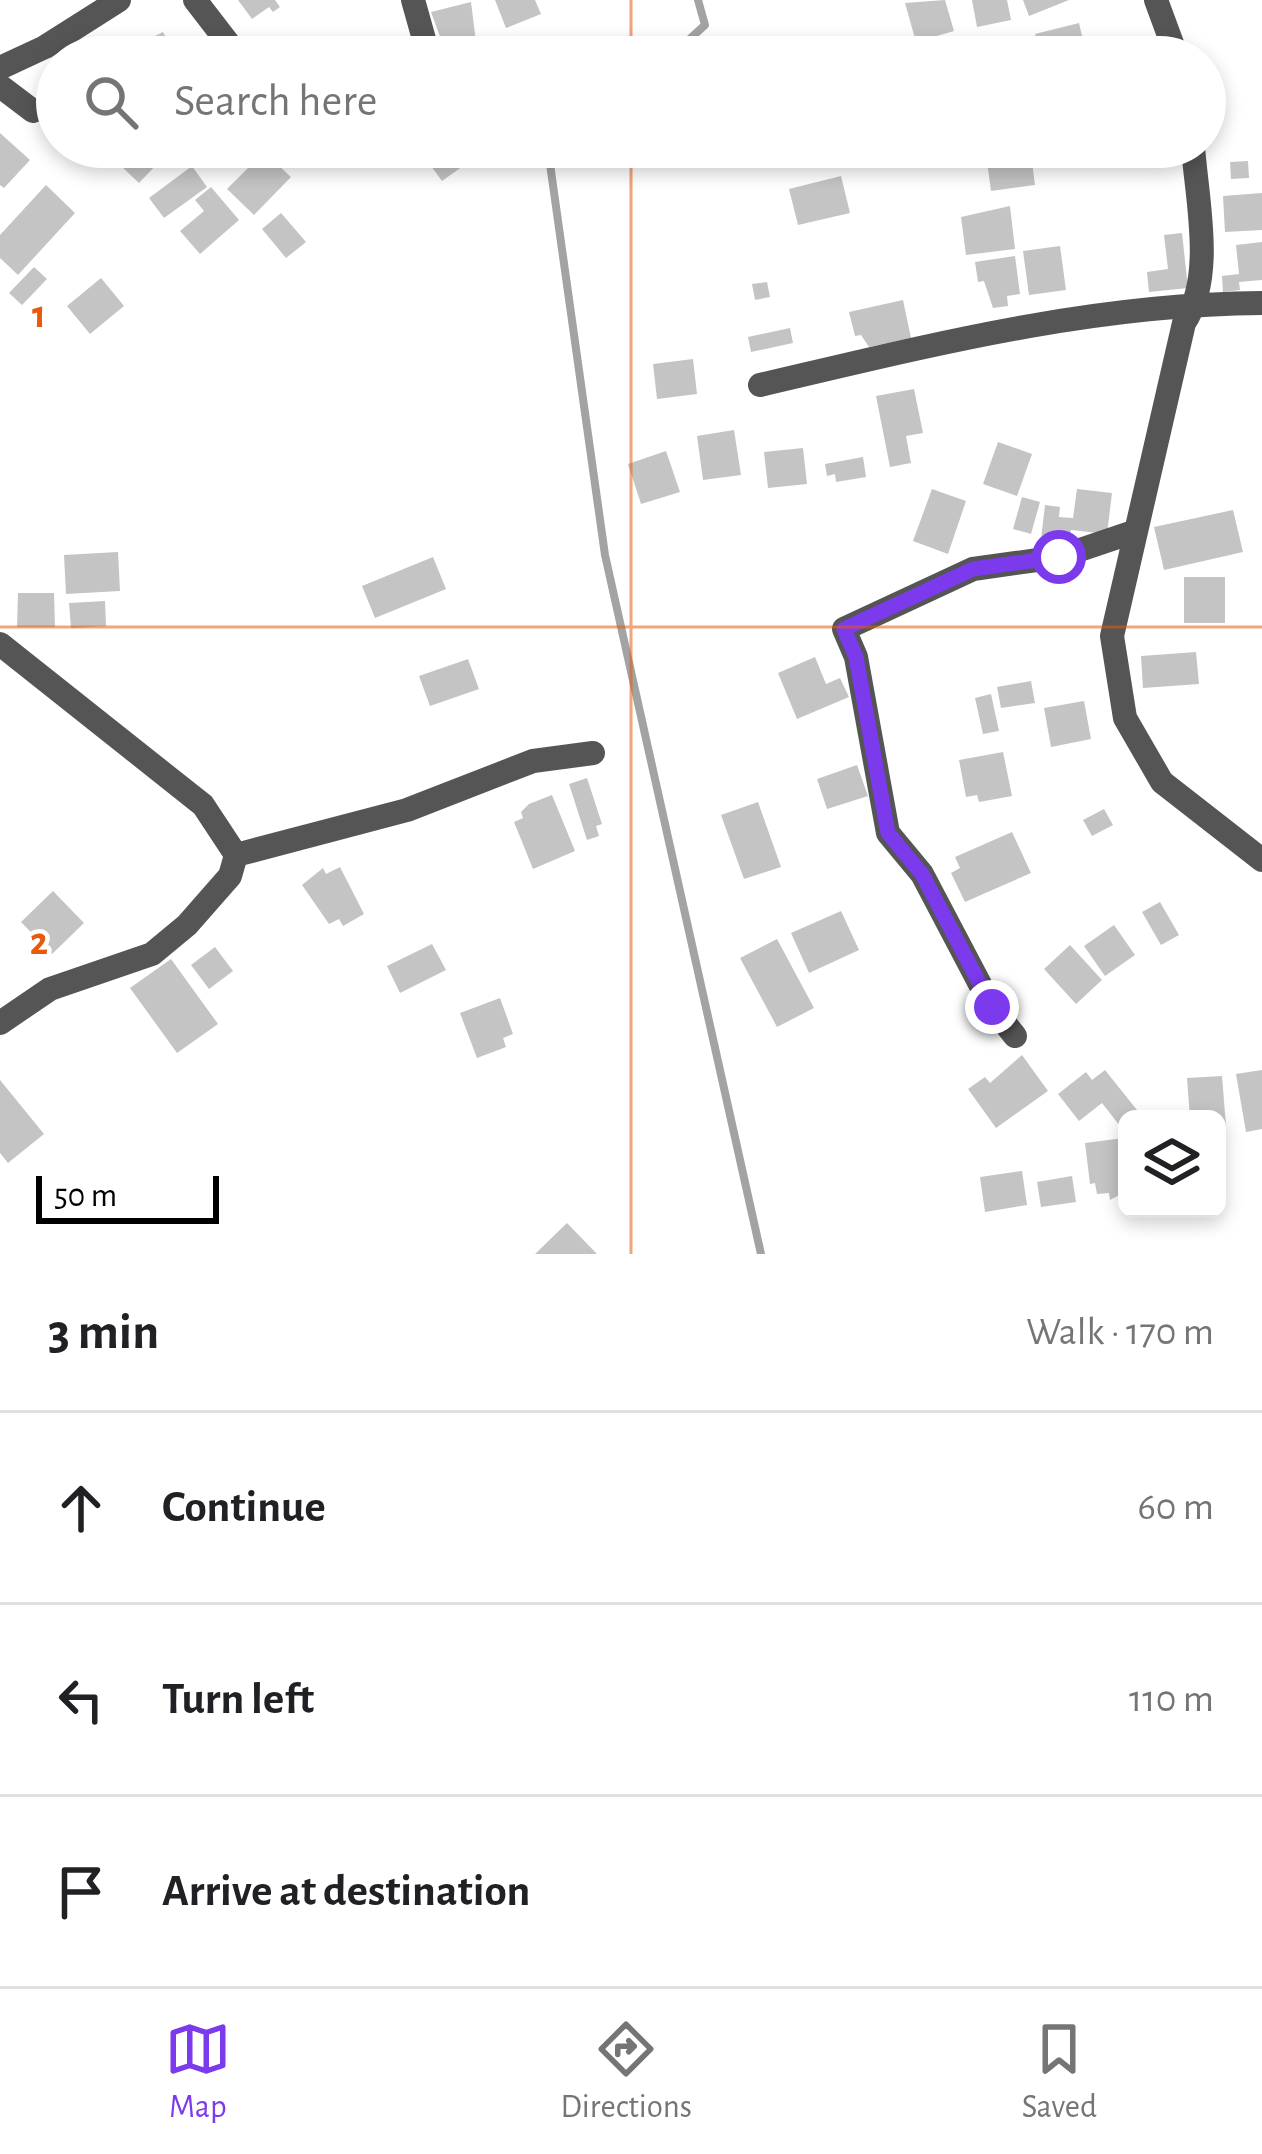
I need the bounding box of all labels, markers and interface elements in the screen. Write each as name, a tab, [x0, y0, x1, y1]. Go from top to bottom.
search box	[36, 36, 1226, 168]
icon: search	[78, 69, 144, 135]
text: Search here	[174, 79, 377, 124]
text: 1	[32, 296, 46, 335]
route start	[1032, 530, 1086, 584]
text: 2	[30, 923, 48, 962]
route end	[965, 980, 1019, 1034]
map controls	[1118, 1110, 1226, 1218]
button: layers	[1118, 1110, 1226, 1218]
scale bar	[36, 1170, 219, 1223]
text: 50 m	[54, 1180, 117, 1213]
text: 3 min	[48, 1307, 159, 1358]
text: Walk · 170 m	[1026, 1313, 1214, 1352]
icon: ahead	[48, 1475, 114, 1541]
text: Continue	[162, 1485, 326, 1530]
text: 60 m	[1137, 1488, 1214, 1527]
icon: left	[48, 1667, 114, 1733]
text: Turn left	[162, 1677, 314, 1722]
text: 110 m	[1129, 1680, 1214, 1719]
icon: arrive	[48, 1859, 114, 1925]
text: Arrive at destination	[162, 1869, 530, 1914]
tab: Map	[165, 2016, 231, 2128]
tab: Directions	[560, 2016, 692, 2128]
tab: Saved	[1022, 2016, 1097, 2128]

